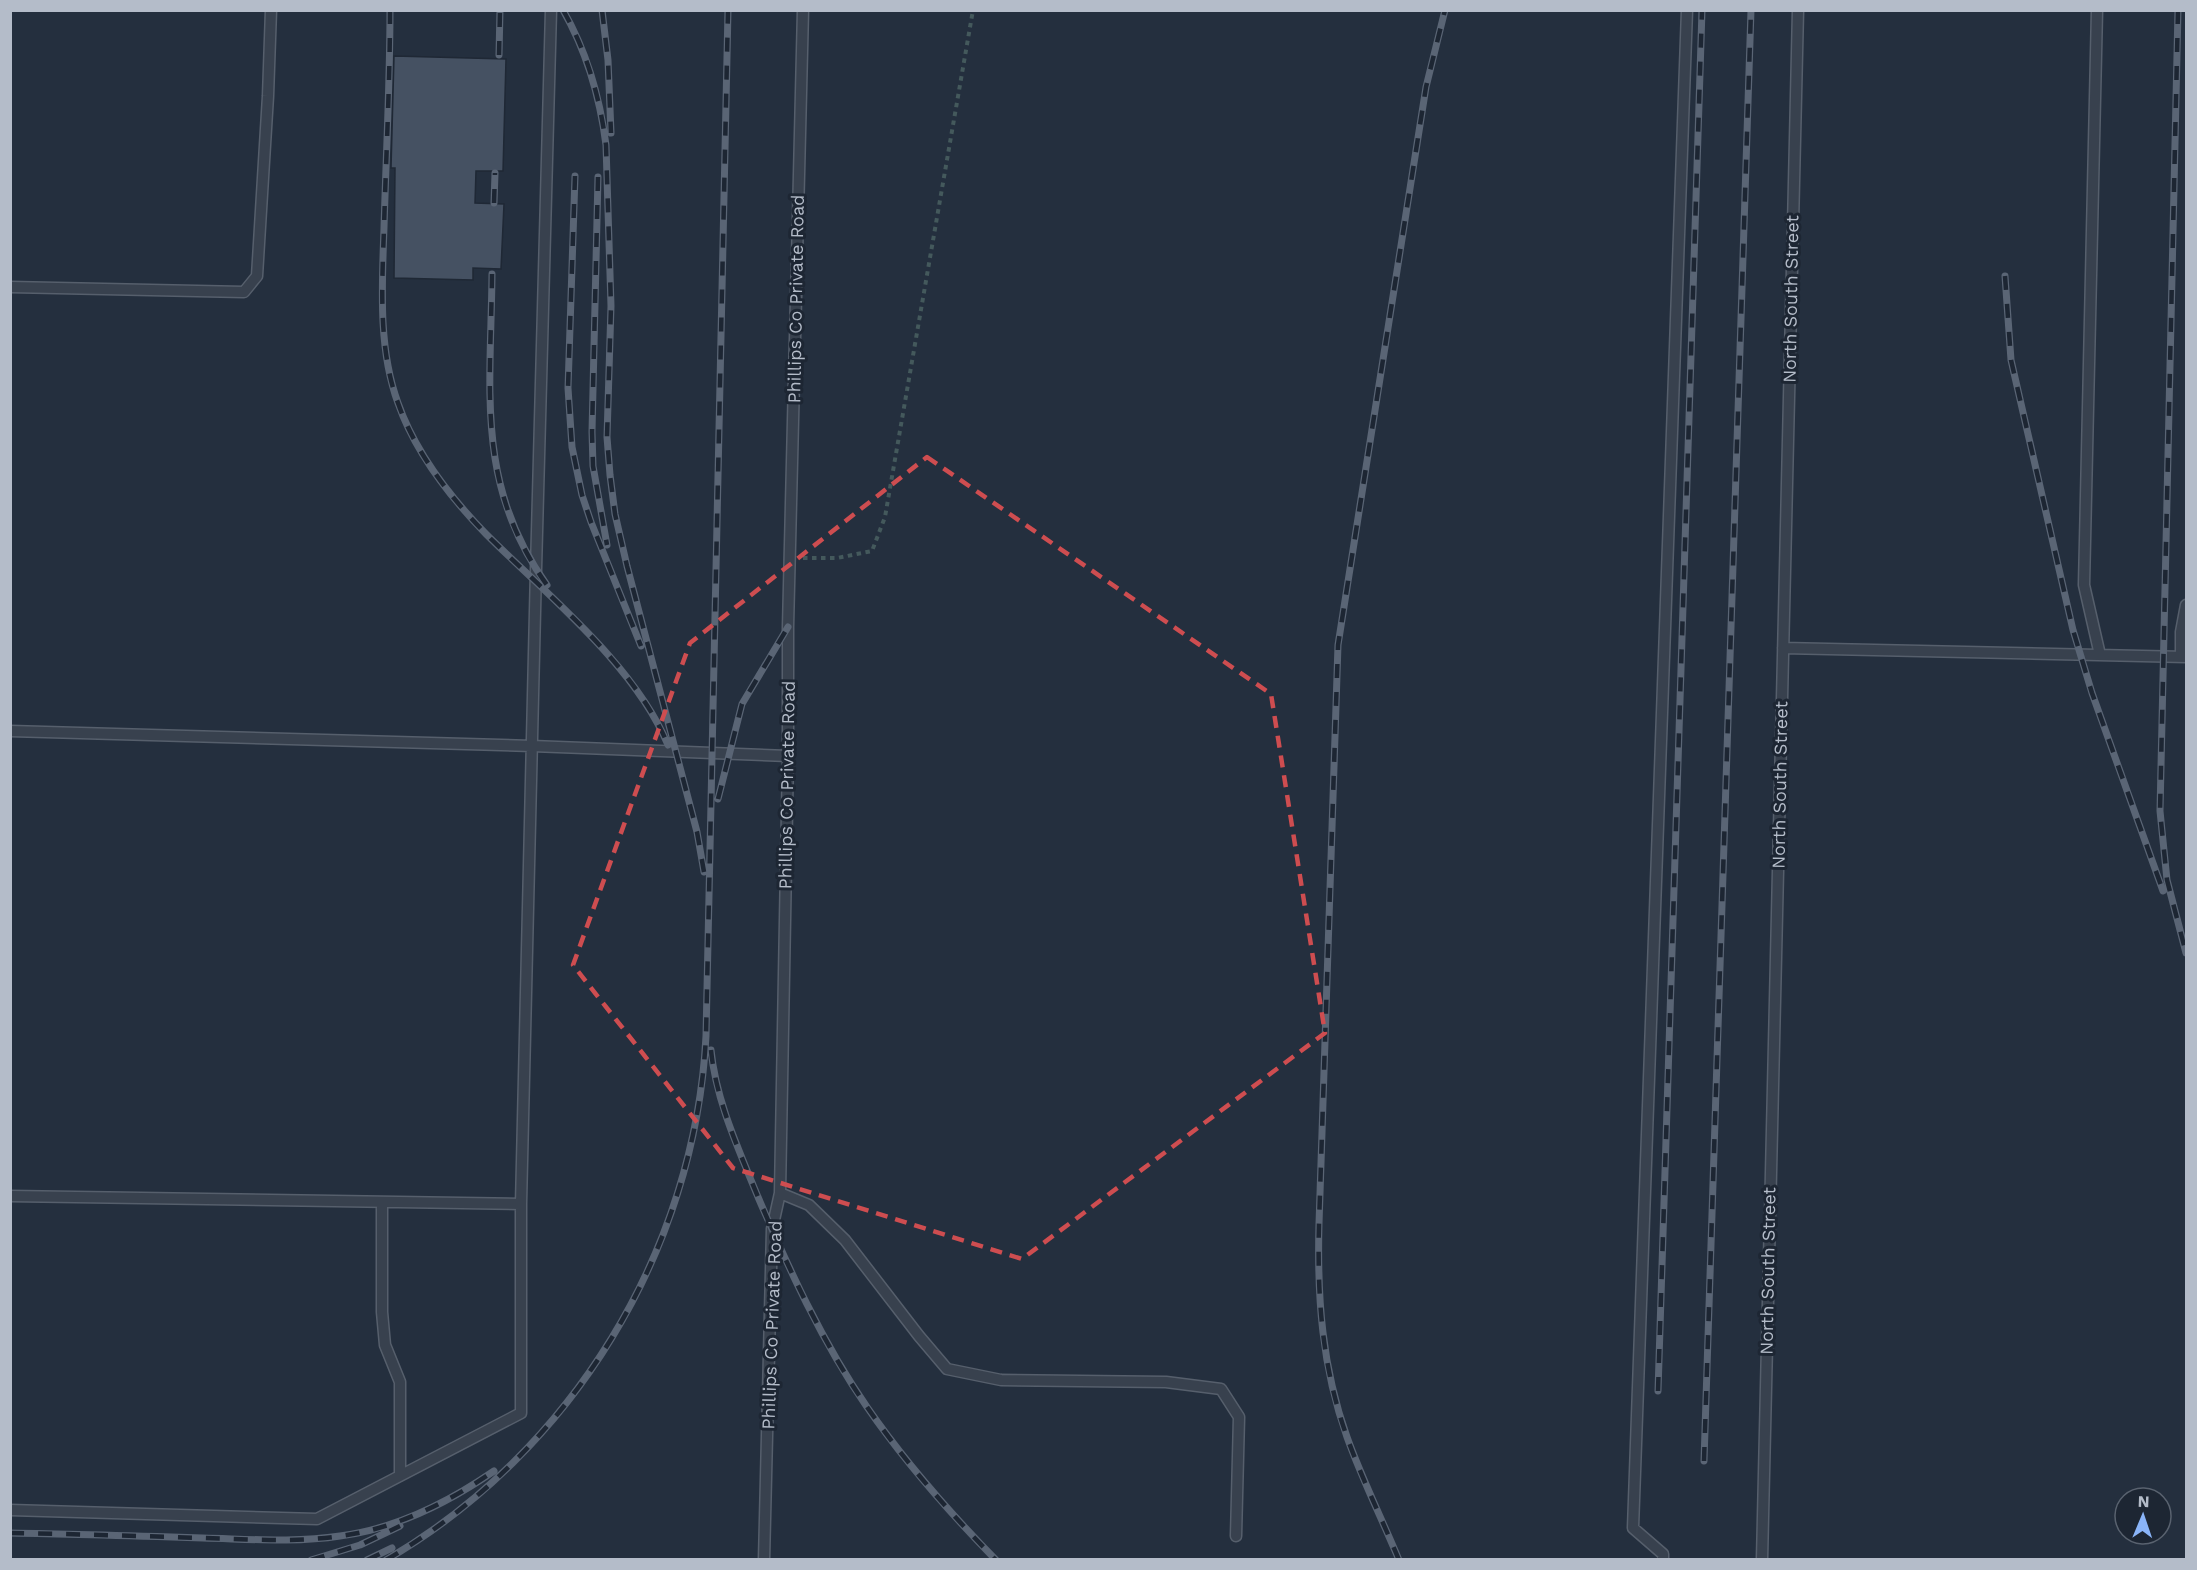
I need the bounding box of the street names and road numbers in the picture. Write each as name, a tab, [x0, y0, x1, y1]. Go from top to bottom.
street label: Phillips Co Private Road	[783, 194, 808, 404]
street label: North South Street	[1779, 214, 1802, 383]
street label: Phillips Co Private Road	[774, 680, 799, 890]
street label: North South Street	[1768, 700, 1791, 869]
street label: North South Street	[1756, 1186, 1779, 1355]
street label: Phillips Co Private Road	[757, 1220, 786, 1430]

